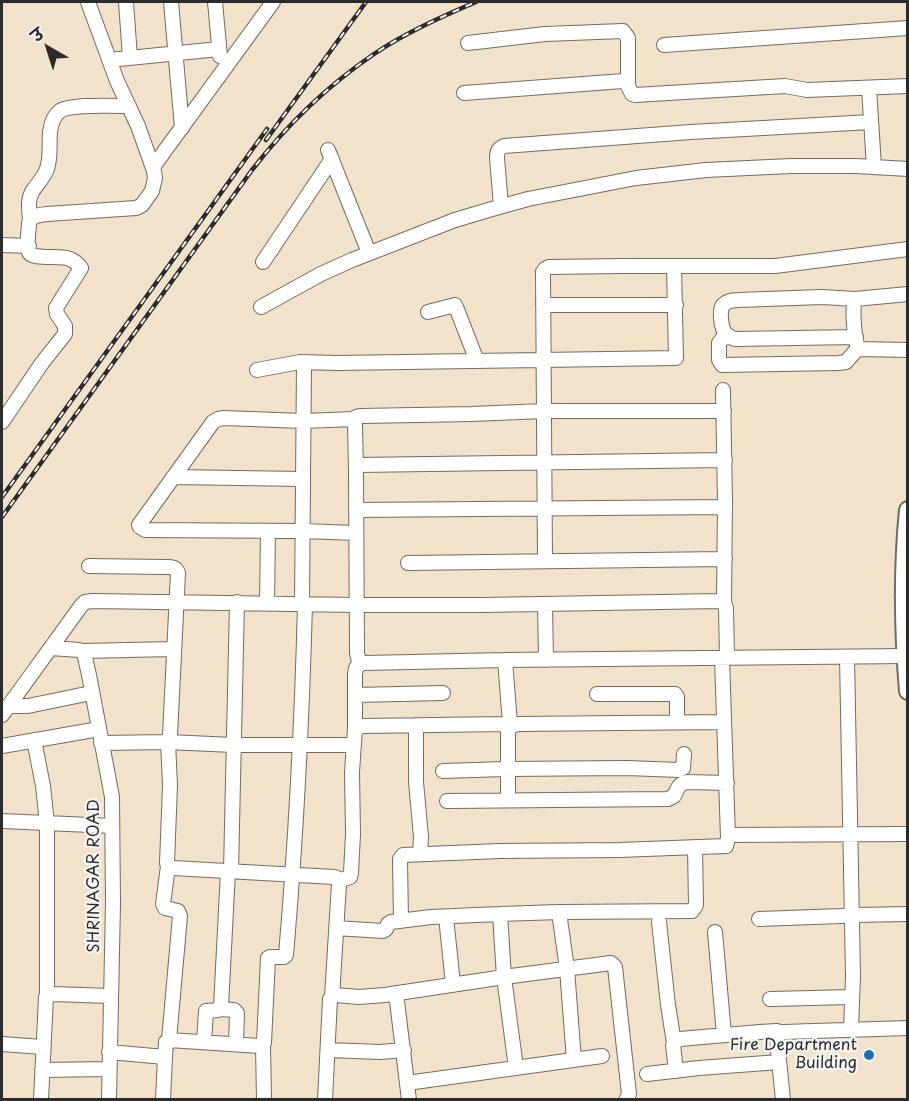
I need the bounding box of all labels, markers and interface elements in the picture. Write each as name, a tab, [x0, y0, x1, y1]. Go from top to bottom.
north arrow	[18, 18, 78, 78]
text: उ	[25, 21, 48, 47]
street label: SHRINAGAR ROAD	[85, 799, 105, 953]
place label: Fire Department Building	[730, 1036, 857, 1074]
marker: Fire Department Building	[862, 1048, 876, 1062]

